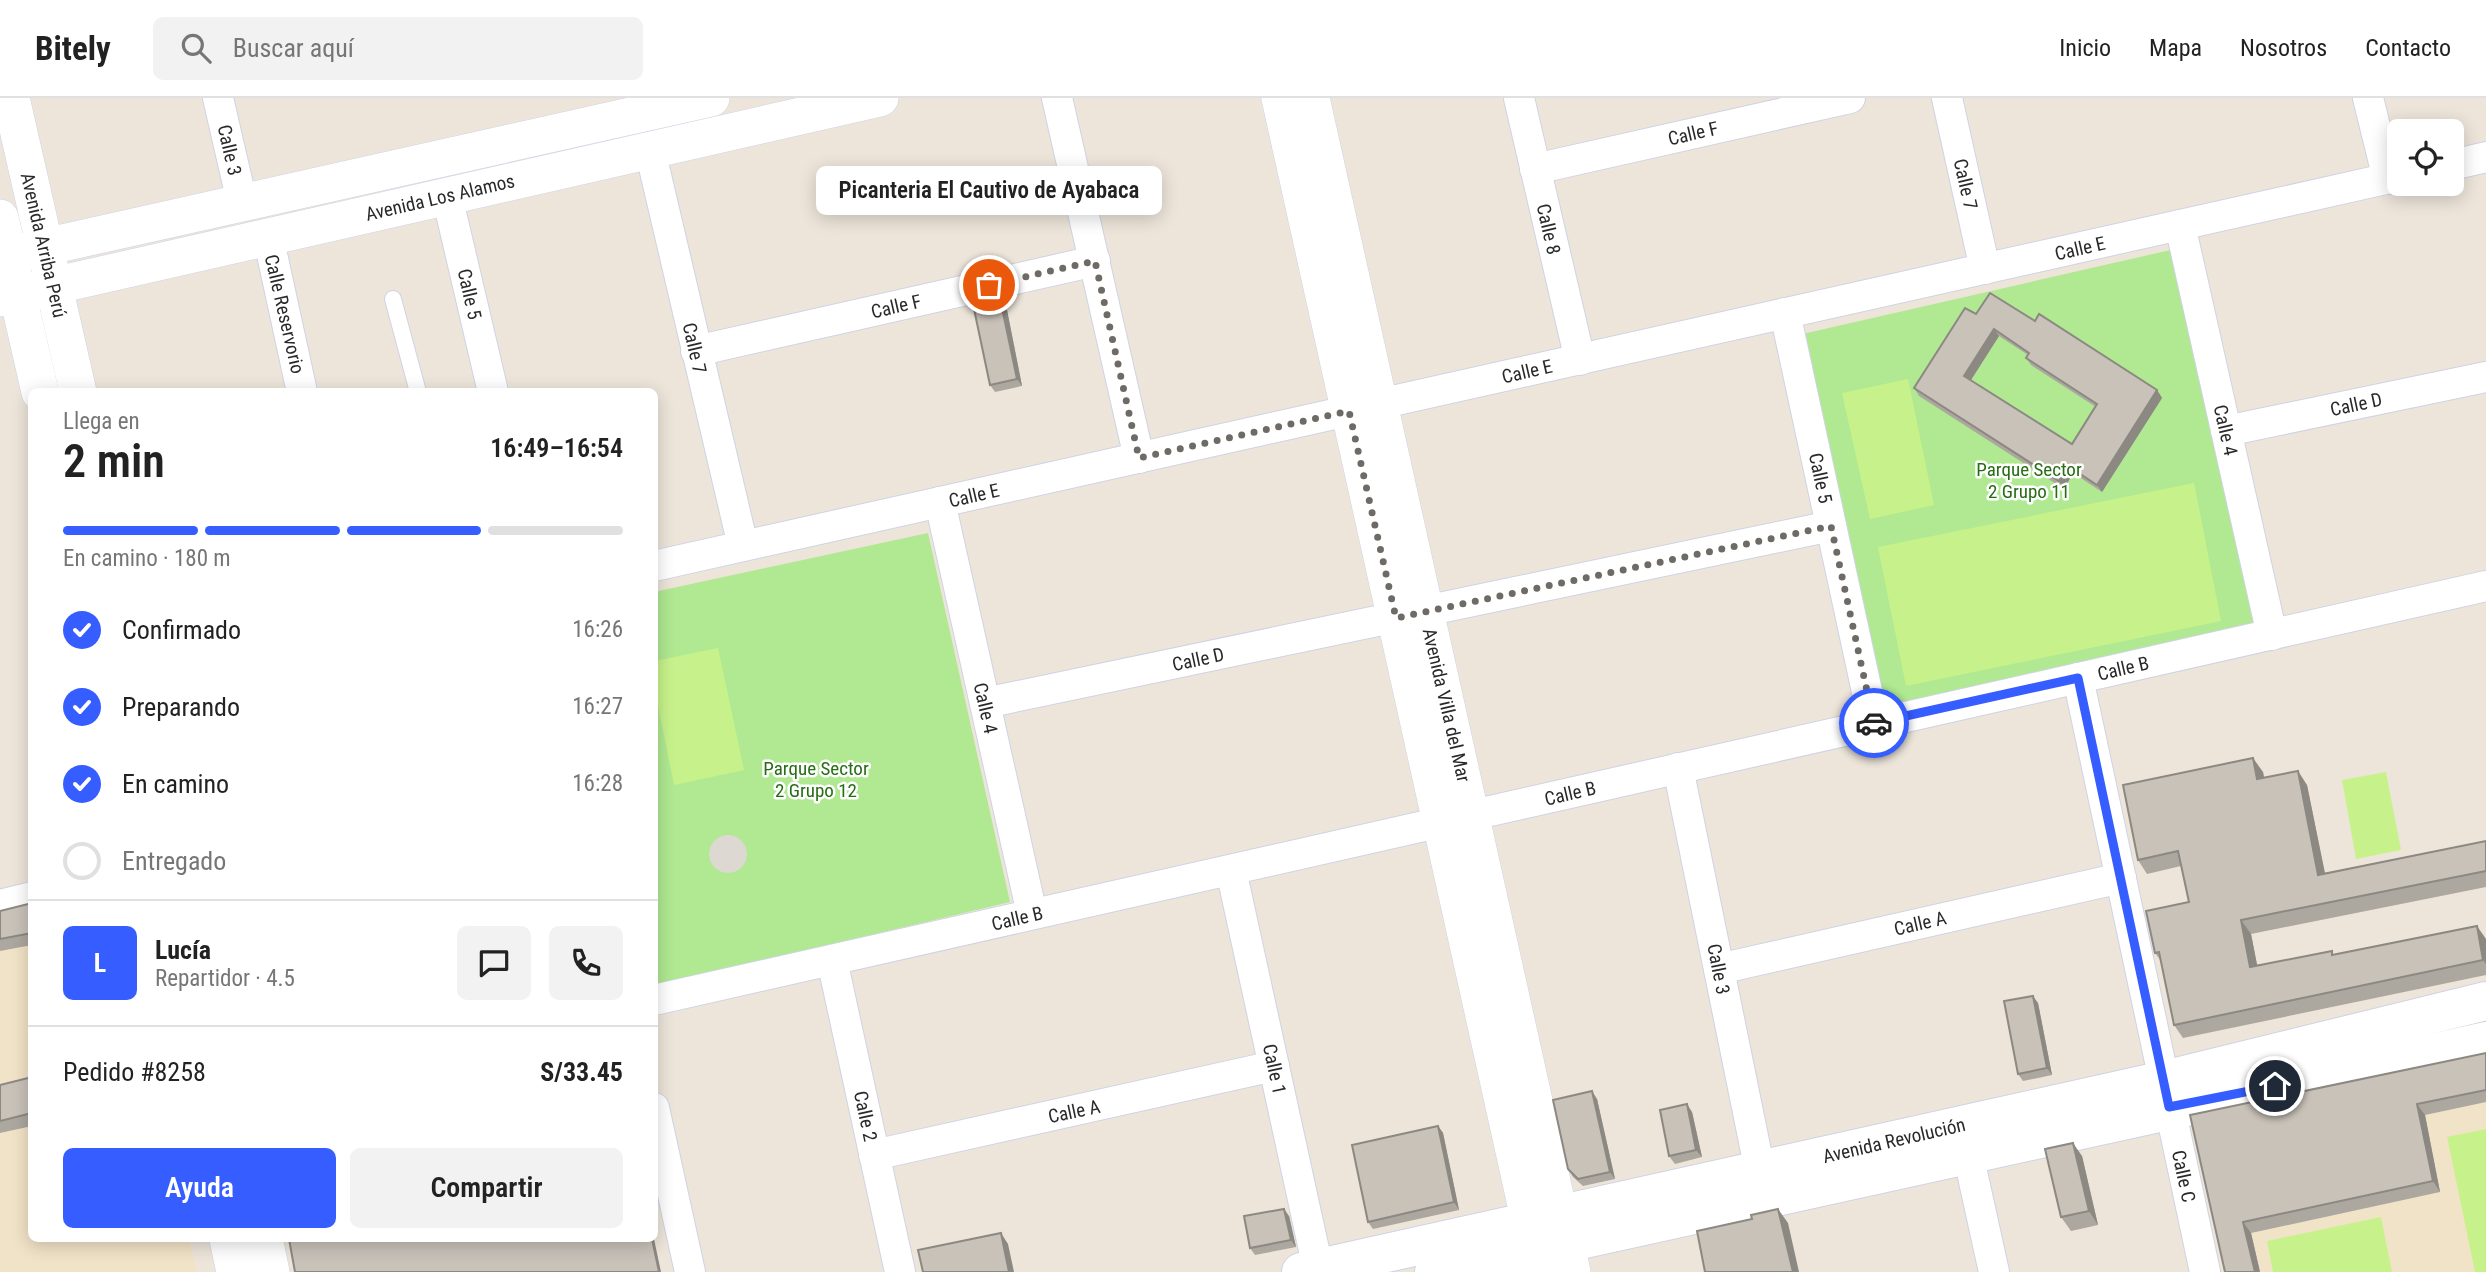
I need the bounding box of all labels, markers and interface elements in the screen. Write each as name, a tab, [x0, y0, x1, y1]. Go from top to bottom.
search box	[153, 17, 643, 80]
text: Bitely	[35, 29, 111, 68]
icon: search	[177, 29, 215, 67]
text: Buscar aquí	[233, 33, 354, 63]
text: Inicio	[2059, 34, 2111, 62]
text: Mapa	[2149, 34, 2202, 62]
text: Nosotros	[2240, 34, 2327, 62]
text: Contacto	[2365, 34, 2451, 62]
street label: Calle F	[1666, 117, 1721, 150]
map controls	[2387, 119, 2464, 196]
button: locate	[2387, 119, 2464, 196]
street label: Calle 3	[213, 123, 246, 178]
street label: Calle 7	[1949, 157, 1982, 212]
callout: Picanteria El Cautivo de Ayabaca	[816, 166, 1162, 215]
street label: Avenida Los Alamos	[363, 169, 517, 226]
street label: Avenida Arriba Perú	[16, 170, 71, 320]
text: Picanteria El Cautivo de Ayabaca	[839, 177, 1139, 204]
street label: Calle 8	[1532, 202, 1565, 257]
street label: Calle E	[2053, 232, 2108, 265]
street label: Calle Reservorio	[260, 252, 309, 376]
pin	[959, 255, 1019, 315]
icon: bag	[970, 266, 1008, 304]
street label: Calle 5	[453, 267, 486, 322]
street label: Calle F	[869, 290, 924, 323]
street label: Calle 7	[678, 321, 711, 376]
street label: Calle E	[1500, 355, 1555, 388]
street label: Calle D	[2328, 388, 2384, 421]
street label: Calle 4	[2209, 403, 2242, 458]
text: Llega en	[63, 408, 140, 435]
text: 16:49–16:54	[490, 433, 623, 463]
text: 2 min	[63, 434, 165, 488]
street label: Calle 5	[1804, 451, 1837, 506]
park label: Parque Sector 2 Grupo 11	[1976, 458, 2082, 503]
street label: Calle E	[947, 479, 1002, 512]
text: En camino · 180 m	[63, 545, 231, 572]
icon: check	[63, 611, 101, 649]
text: Confirmado	[122, 615, 241, 645]
text: 16:26	[572, 616, 623, 643]
street label: Avenida Villa del Mar	[1418, 626, 1475, 785]
street label: Calle D	[1170, 643, 1226, 676]
street label: Calle B	[2095, 651, 2151, 686]
street label: Calle 4	[969, 681, 1002, 736]
icon: check	[63, 688, 101, 726]
courier	[1839, 688, 1909, 758]
text: Preparando	[122, 692, 240, 722]
text: 16:27	[572, 693, 623, 720]
icon: car	[1855, 704, 1893, 742]
park label: Parque Sector 2 Grupo 12	[763, 757, 869, 802]
icon: check	[63, 765, 101, 803]
text: En camino	[122, 769, 229, 799]
text: 16:28	[572, 770, 623, 797]
street label: Calle B	[1542, 776, 1598, 811]
text: Entregado	[122, 846, 226, 876]
street label: Calle B	[989, 901, 1045, 936]
street label: Calle A	[1892, 906, 1948, 941]
button: chat	[457, 926, 531, 1000]
button: phone	[549, 926, 623, 1000]
text: Lucía	[155, 935, 211, 965]
street label: Calle 3	[1702, 942, 1735, 996]
text: L	[94, 948, 106, 978]
text: Repartidor · 4.5	[155, 965, 295, 992]
street label: Calle 1	[1258, 1042, 1291, 1097]
pin	[2245, 1056, 2305, 1116]
text: Pedido #8258	[63, 1057, 206, 1087]
text: S/33.45	[540, 1057, 623, 1087]
icon: home	[2256, 1067, 2294, 1105]
street label: Calle 2	[849, 1089, 882, 1144]
street label: Calle A	[1046, 1095, 1102, 1128]
street label: Avenida Revolución	[1821, 1113, 1968, 1168]
button: Ayuda	[63, 1148, 336, 1228]
button: Compartir	[350, 1148, 623, 1228]
street label: Calle C	[2167, 1148, 2200, 1204]

